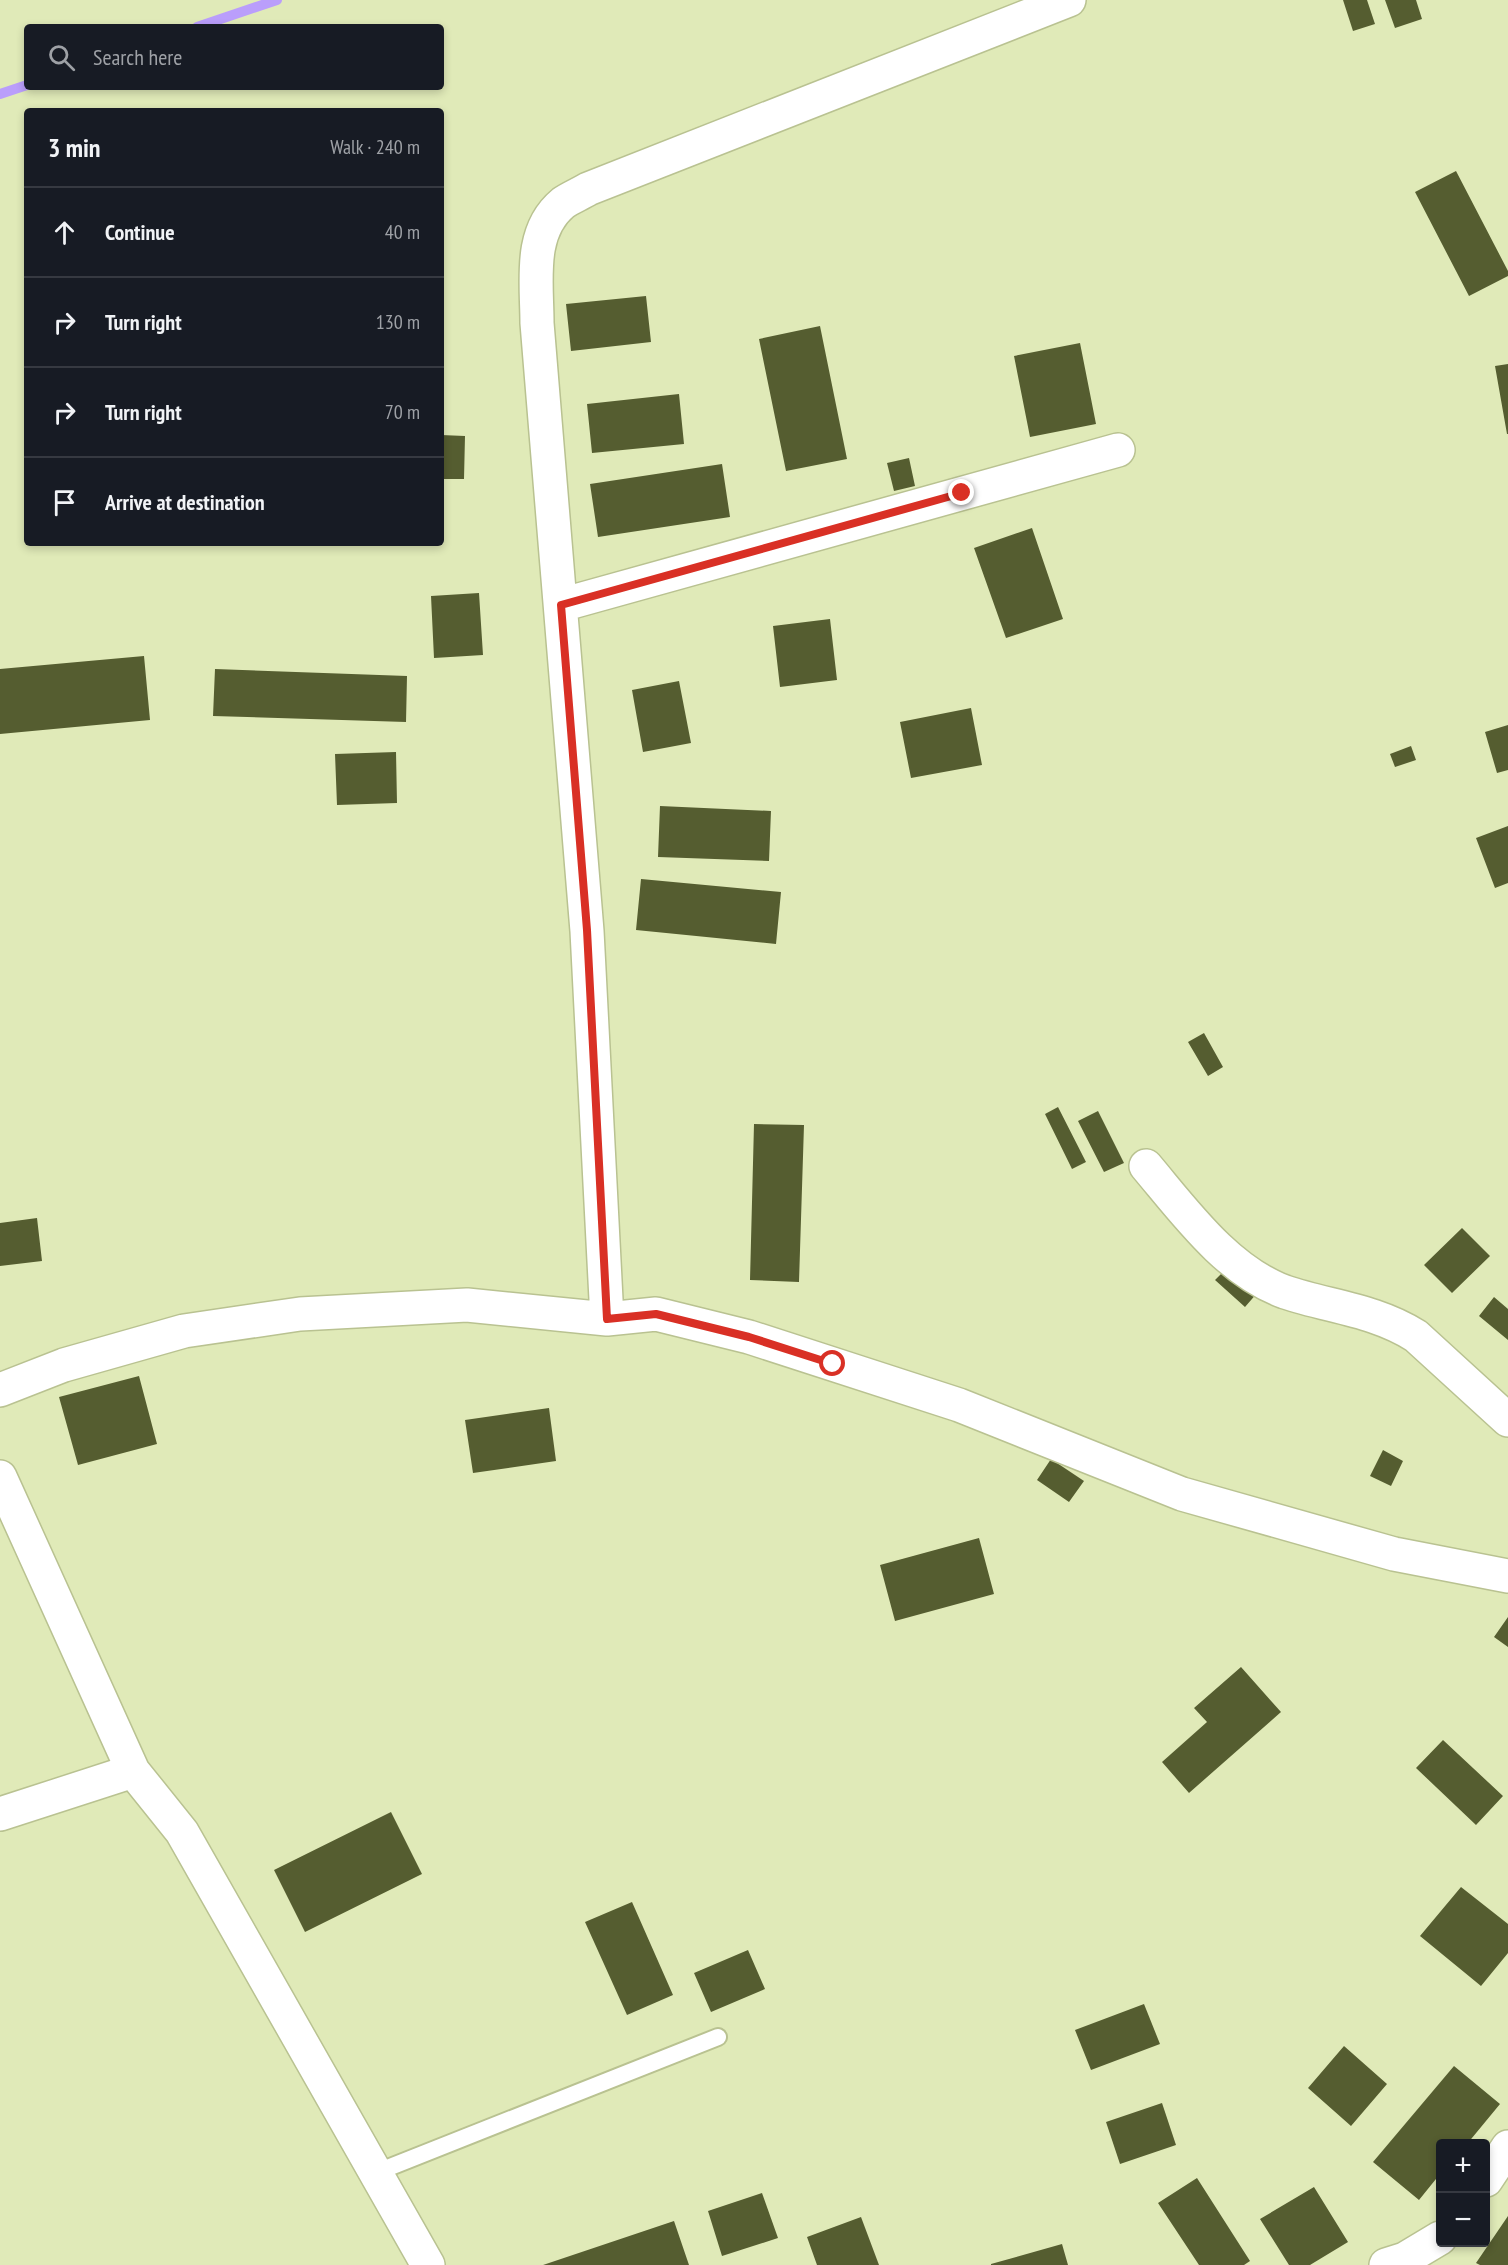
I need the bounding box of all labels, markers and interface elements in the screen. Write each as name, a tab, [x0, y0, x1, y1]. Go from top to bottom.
search box	[24, 24, 444, 90]
icon: search	[45, 41, 78, 74]
text: Search here	[93, 43, 182, 71]
text: 3 min	[48, 131, 101, 164]
text: Walk · 240 m	[330, 134, 420, 160]
icon: ahead	[48, 216, 81, 249]
text: Continue	[105, 218, 175, 246]
text: 40 m	[385, 219, 420, 245]
icon: right	[48, 306, 81, 339]
text: Turn right	[105, 308, 182, 336]
text: 130 m	[376, 309, 420, 335]
icon: right	[48, 396, 81, 429]
text: Turn right	[105, 398, 182, 426]
text: 70 m	[385, 399, 420, 425]
route end	[948, 479, 974, 505]
icon: arrive	[48, 486, 81, 519]
text: Arrive at destination	[105, 488, 265, 516]
route start	[819, 1350, 845, 1376]
map controls	[1436, 2139, 1490, 2247]
button: +	[1436, 2139, 1490, 2193]
button: −	[1436, 2193, 1490, 2247]

